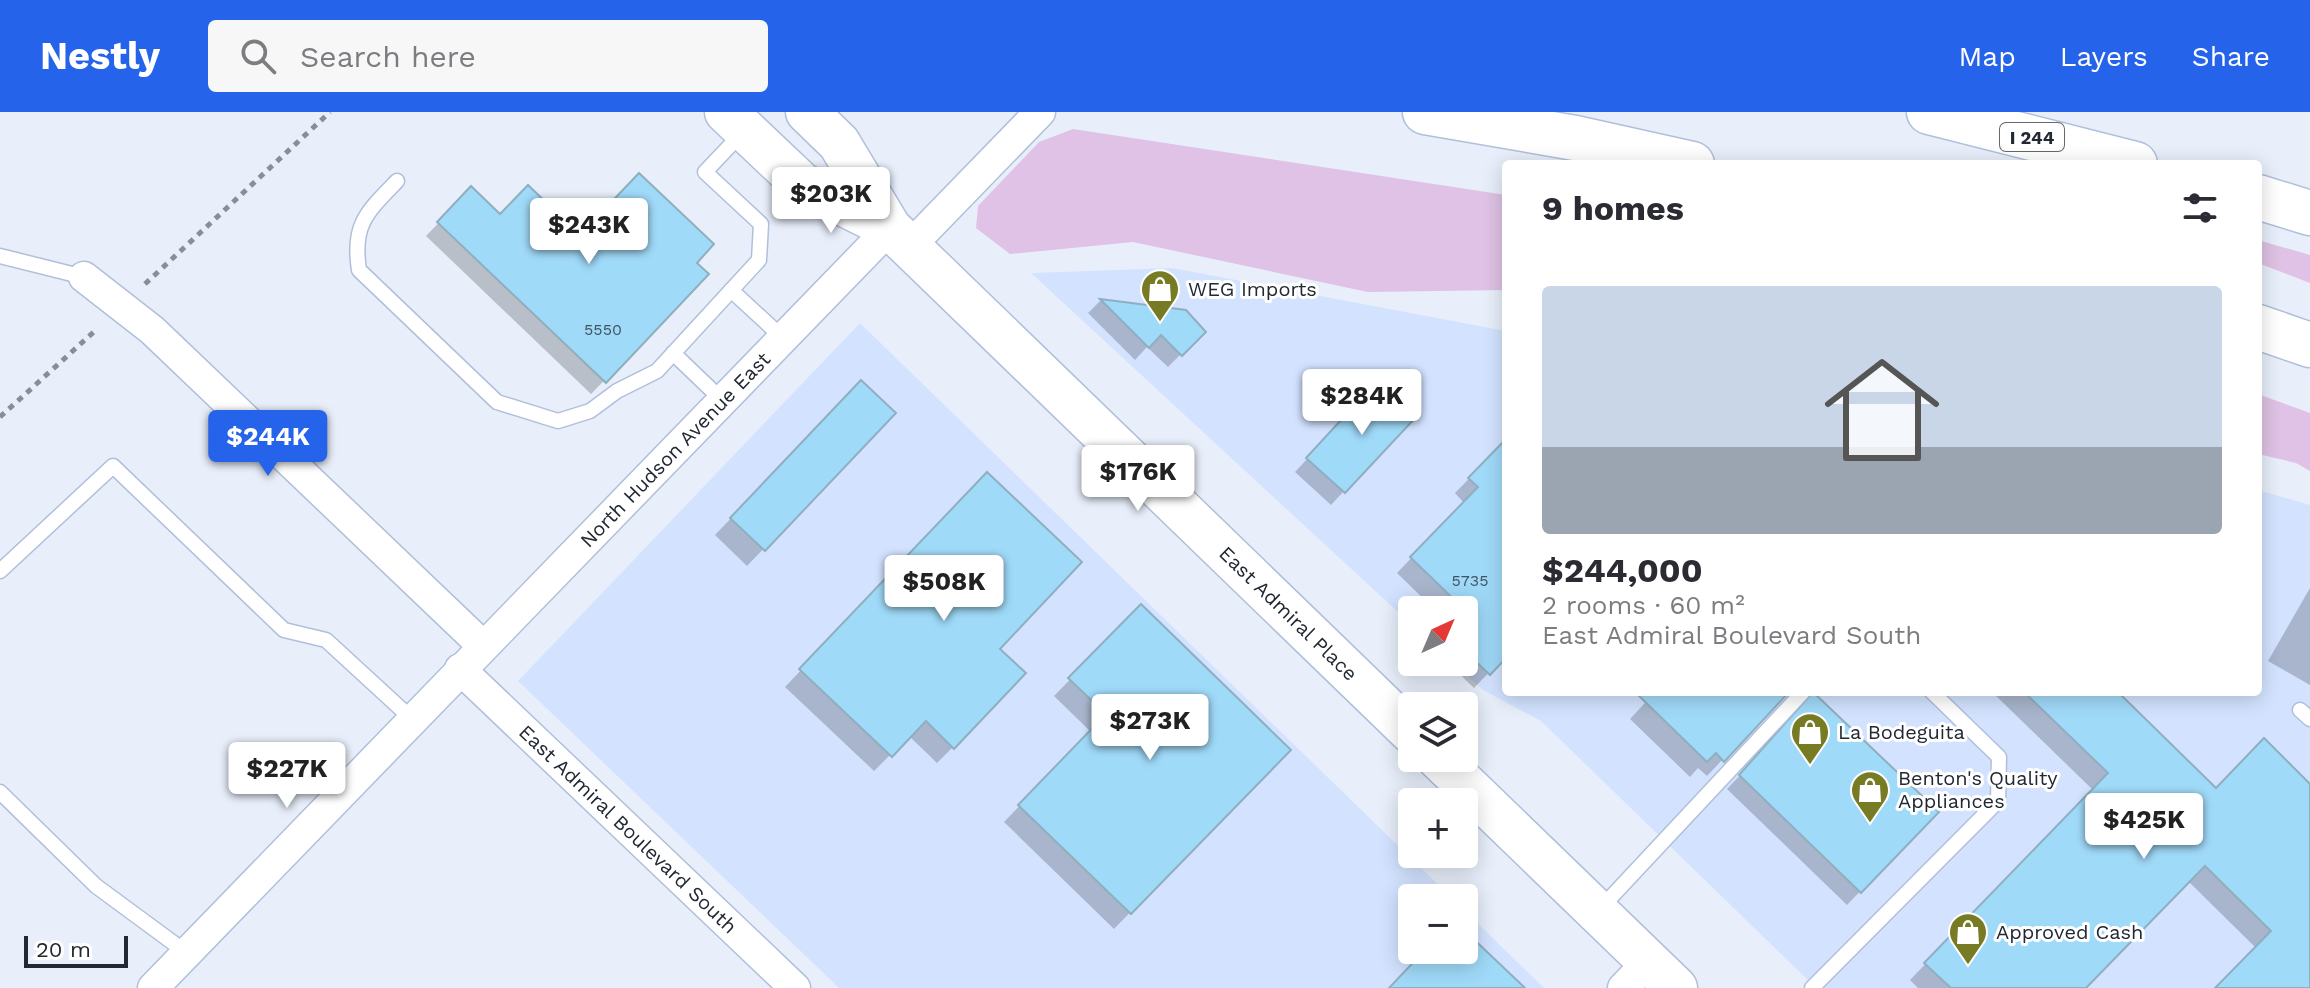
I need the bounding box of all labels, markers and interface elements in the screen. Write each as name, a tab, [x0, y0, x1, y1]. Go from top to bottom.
search box	[208, 20, 768, 92]
text: Nestly	[40, 34, 160, 78]
icon: search	[236, 34, 280, 78]
text: Search here	[300, 39, 476, 74]
text: Map	[1959, 40, 2016, 73]
text: Layers	[2060, 40, 2148, 73]
text: Share	[2192, 40, 2270, 73]
road number: I 244	[2000, 123, 2064, 151]
pin: $203K	[775, 167, 887, 235]
text: $203K	[790, 178, 872, 208]
icon: filters	[2178, 186, 2222, 230]
text: 9 homes	[1542, 188, 1684, 228]
pin: $243K	[533, 198, 645, 266]
text: $243K	[548, 209, 630, 239]
shop icon: WEG Imports	[1139, 268, 1181, 323]
place label: WEG Imports	[1188, 277, 1317, 301]
house number: 5550	[584, 320, 622, 339]
icon: home	[1810, 338, 1954, 482]
street label: North Hudson Avenue East	[575, 346, 776, 552]
pin: $284K	[1306, 369, 1418, 437]
text: $284K	[1320, 380, 1404, 410]
pin: $244K	[212, 410, 324, 478]
text: $244K	[226, 421, 310, 451]
pin: $176K	[1082, 445, 1194, 513]
text: $176K	[1099, 456, 1177, 486]
street label: East Admiral Place	[1214, 541, 1362, 686]
text: $244,000	[1542, 550, 1703, 590]
pin: $508K	[888, 555, 1000, 623]
text: $508K	[903, 566, 985, 596]
house number: 5735	[1452, 571, 1488, 590]
text: 2 rooms · 60 m²	[1542, 590, 1745, 620]
north arrow	[1398, 596, 1478, 676]
map controls	[1398, 596, 1478, 964]
text: East Admiral Boulevard South	[1542, 620, 1921, 650]
button: layers	[1398, 692, 1478, 772]
pin: $273K	[1094, 694, 1206, 762]
text: $273K	[1110, 705, 1190, 735]
shop icon: La Bodeguita	[1789, 711, 1831, 766]
street label: East Admiral Boulevard South	[514, 720, 742, 938]
place label: La Bodeguita	[1838, 720, 1965, 744]
pin: $227K	[231, 742, 343, 810]
text: $227K	[246, 753, 328, 783]
place label: Benton's Quality Appliances	[1898, 766, 2058, 813]
shop icon: Benton's Quality Appliances	[1849, 769, 1891, 824]
button: +	[1398, 788, 1478, 868]
pin: $425K	[2088, 793, 2200, 861]
text: $425K	[2103, 804, 2185, 834]
button: −	[1398, 884, 1478, 964]
shop icon: Approved Cash	[1947, 911, 1989, 966]
place label: Approved Cash	[1996, 920, 2143, 944]
scale bar	[24, 932, 128, 968]
text: 20 m	[36, 937, 91, 962]

